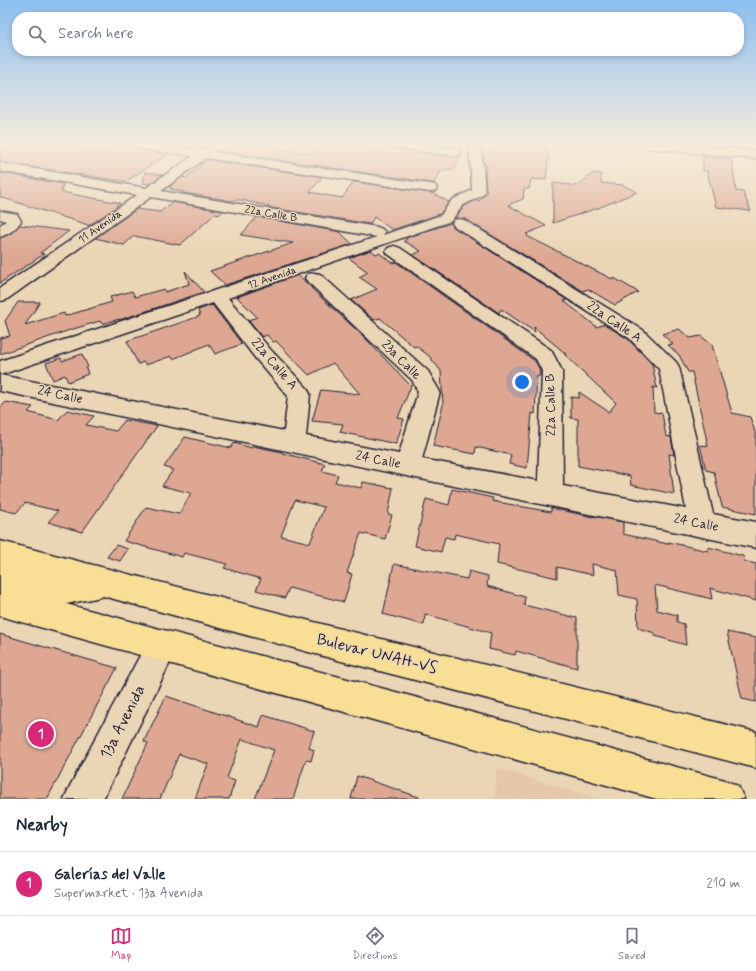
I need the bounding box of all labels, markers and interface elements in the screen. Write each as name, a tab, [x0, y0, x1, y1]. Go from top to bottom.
search box	[12, 12, 744, 56]
icon: search	[26, 23, 48, 45]
text: Search here	[58, 24, 134, 44]
street label: 22a Calle B	[244, 203, 298, 226]
street label: 11 Avenida	[76, 207, 125, 247]
street label: 12 Avenida	[246, 263, 299, 293]
street label: 22a Calle A	[583, 297, 645, 347]
street label: 22a Calle A	[247, 335, 301, 393]
street label: 23a Calle	[377, 336, 425, 384]
your location	[512, 372, 532, 392]
street label: 22a Calle B	[542, 374, 560, 436]
street label: 24 Calle	[36, 382, 84, 408]
street label: 24 Calle	[354, 447, 402, 473]
street label: 24 Calle	[672, 510, 720, 536]
street label: Bulevar UNAH-VS	[315, 629, 439, 679]
street label: 13a Avenida	[95, 681, 151, 762]
pin: 1	[28, 719, 54, 749]
text: Nearby	[16, 814, 68, 836]
text: Galerías del Valle	[54, 865, 166, 885]
text: 1	[26, 875, 32, 892]
text: 210 m	[706, 875, 740, 892]
text: Supermarket · 13a Avenida	[54, 885, 203, 902]
tab: Map	[110, 925, 132, 963]
tab: Directions	[352, 925, 398, 963]
tab: Saved	[618, 925, 646, 963]

